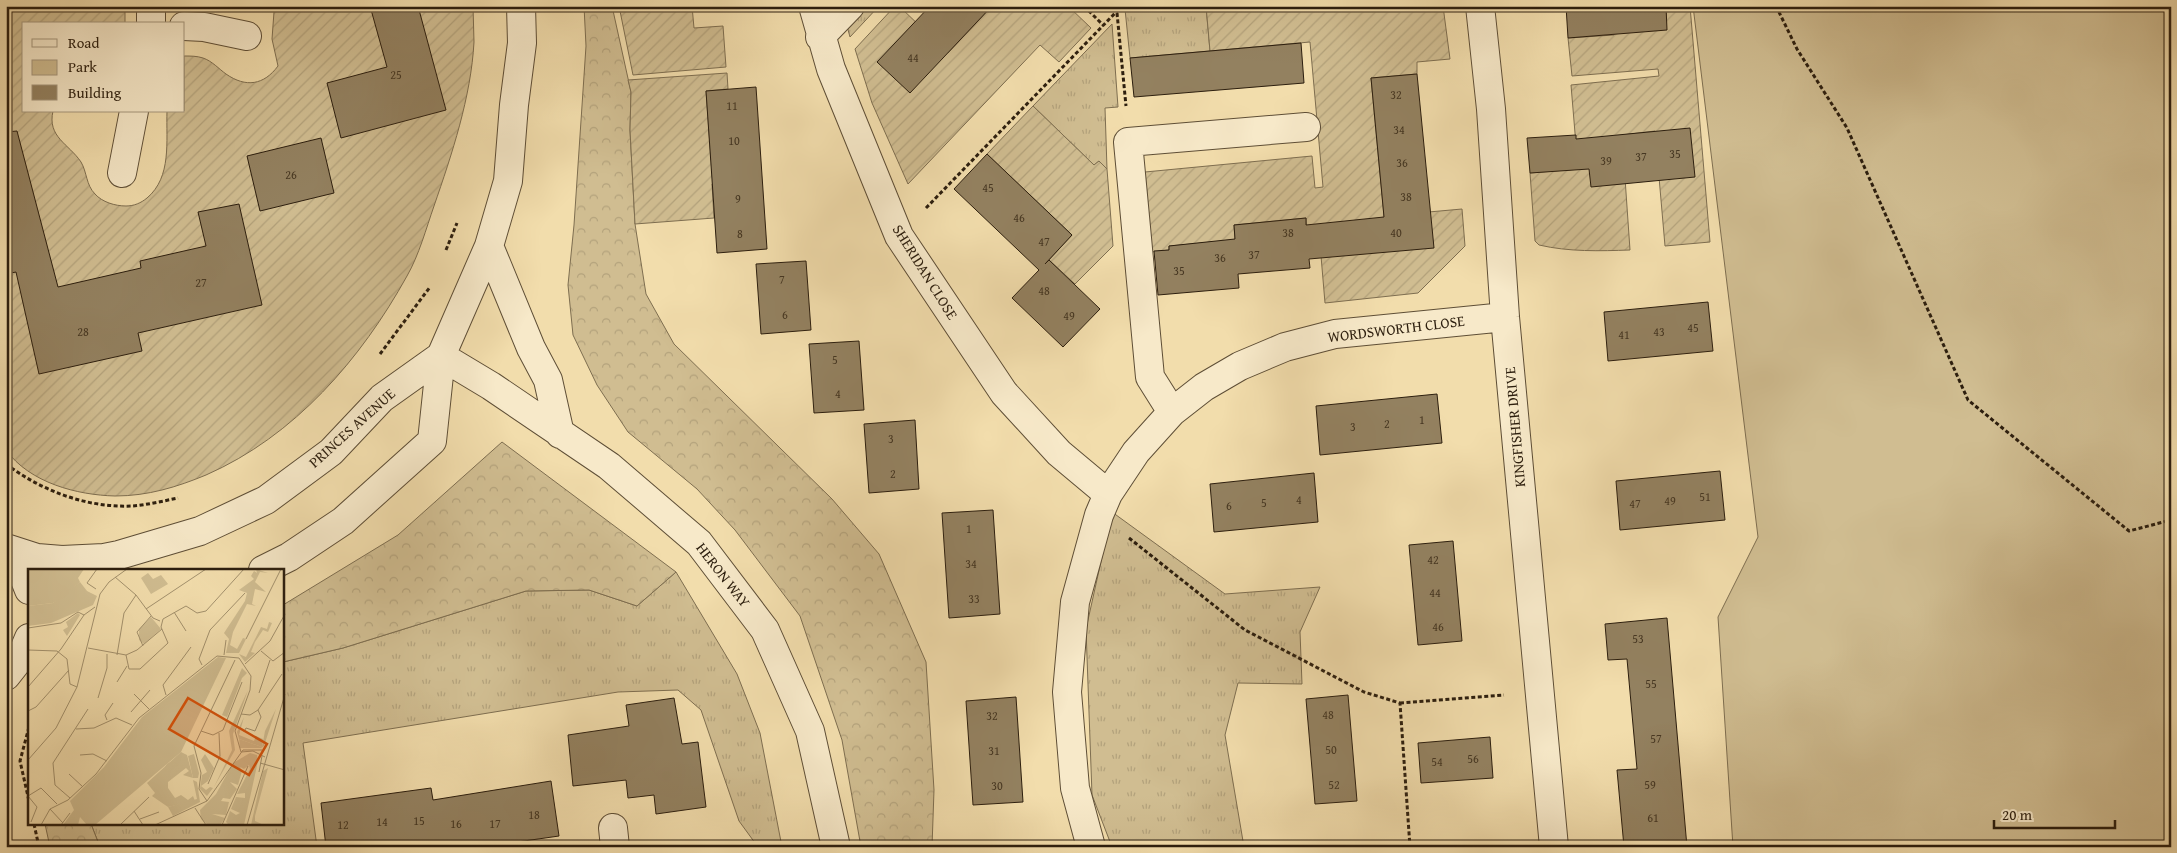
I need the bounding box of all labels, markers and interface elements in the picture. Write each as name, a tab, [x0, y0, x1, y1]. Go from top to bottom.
legend	[22, 22, 185, 112]
text: Road	[68, 32, 99, 53]
house number: 44	[907, 49, 919, 66]
text: Park	[68, 56, 97, 77]
house number: 25	[390, 66, 402, 83]
text: Building	[68, 82, 122, 103]
house number: 32	[1390, 86, 1402, 103]
house number: 11	[726, 97, 738, 114]
house number: 34	[1393, 121, 1405, 138]
house number: 10	[728, 132, 740, 149]
house number: 35	[1669, 145, 1681, 162]
house number: 37	[1635, 148, 1647, 165]
house number: 39	[1600, 152, 1612, 169]
house number: 36	[1396, 154, 1408, 171]
house number: 26	[285, 166, 297, 183]
house number: 45	[982, 179, 994, 196]
house number: 38	[1400, 188, 1412, 205]
house number: 9	[735, 190, 741, 207]
house number: 46	[1013, 209, 1025, 226]
street label: SHERIDAN CLOSE	[888, 220, 963, 324]
house number: 38	[1282, 224, 1294, 241]
house number: 40	[1390, 224, 1402, 241]
house number: 8	[737, 225, 743, 242]
house number: 47	[1038, 233, 1050, 250]
house number: 37	[1248, 246, 1260, 263]
house number: 36	[1214, 249, 1226, 266]
house number: 35	[1173, 262, 1185, 279]
house number: 7	[779, 271, 785, 288]
house number: 27	[195, 274, 207, 291]
house number: 48	[1038, 282, 1050, 299]
house number: 6	[782, 306, 788, 323]
house number: 49	[1063, 307, 1075, 324]
street label: WORDSWORTH CLOSE	[1326, 310, 1466, 347]
house number: 45	[1687, 319, 1699, 336]
house number: 28	[77, 323, 89, 340]
house number: 43	[1653, 323, 1665, 340]
house number: 41	[1618, 326, 1630, 343]
house number: 5	[832, 351, 838, 368]
street label: KINGFISHER DRIVE	[1499, 366, 1530, 488]
street label: PRINCES AVENUE	[304, 383, 400, 472]
house number: 4	[835, 385, 841, 402]
house number: 1	[1419, 411, 1425, 428]
house number: 2	[1384, 415, 1390, 432]
house number: 3	[1350, 418, 1356, 435]
house number: 3	[888, 430, 894, 447]
house number: 2	[890, 465, 896, 482]
house number: 51	[1699, 488, 1711, 505]
house number: 4	[1296, 491, 1302, 508]
house number: 49	[1664, 492, 1676, 509]
house number: 5	[1261, 494, 1267, 511]
house number: 47	[1629, 495, 1641, 512]
house number: 6	[1226, 497, 1232, 514]
house number: 1	[966, 520, 972, 537]
street label: HERON WAY	[691, 538, 755, 611]
house number: 42	[1427, 551, 1439, 568]
house number: 34	[965, 555, 977, 572]
inset map	[28, 569, 284, 826]
house number: 44	[1429, 584, 1441, 601]
house number: 33	[968, 590, 980, 607]
house number: 46	[1432, 618, 1444, 635]
house number: 53	[1632, 630, 1644, 647]
house number: 55	[1645, 675, 1657, 692]
house number: 48	[1322, 706, 1334, 723]
house number: 32	[986, 707, 998, 724]
house number: 57	[1650, 730, 1662, 747]
house number: 50	[1325, 741, 1337, 758]
house number: 31	[988, 742, 1000, 759]
house number: 56	[1467, 750, 1479, 767]
house number: 54	[1431, 753, 1443, 770]
house number: 52	[1328, 776, 1340, 793]
house number: 59	[1644, 776, 1656, 793]
house number: 30	[991, 777, 1003, 794]
scale bar	[1994, 798, 2116, 830]
text: 20 m	[2002, 804, 2033, 825]
house number: 18	[528, 806, 540, 823]
house number: 61	[1647, 809, 1659, 826]
house number: 15	[413, 812, 425, 829]
house number: 14	[376, 813, 388, 830]
house number: 16	[450, 815, 462, 832]
house number: 17	[489, 815, 501, 832]
house number: 12	[337, 816, 349, 833]

